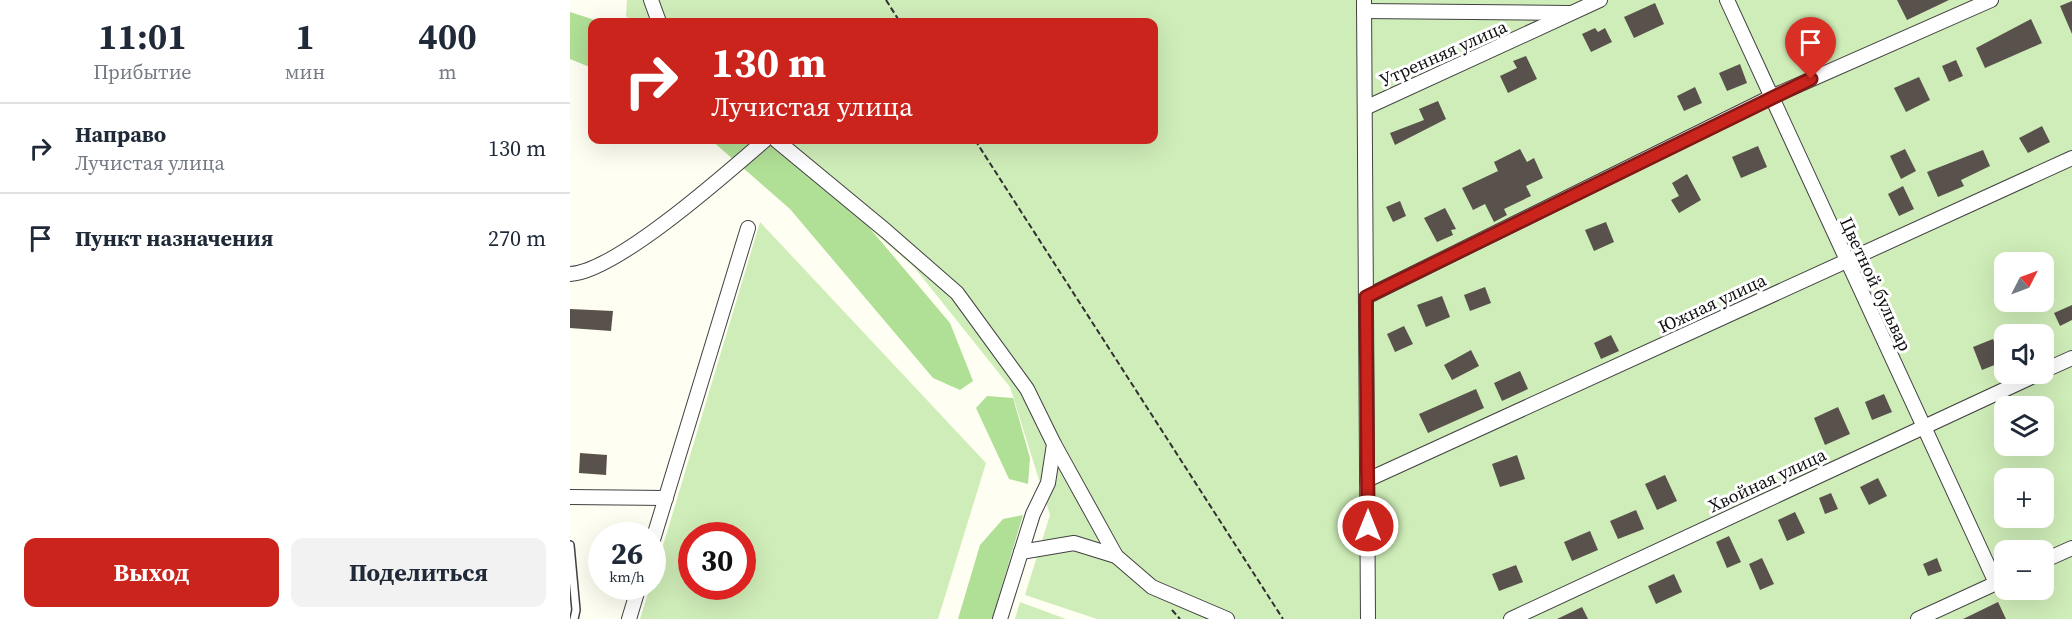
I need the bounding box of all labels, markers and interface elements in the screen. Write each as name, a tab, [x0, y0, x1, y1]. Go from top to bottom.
text: 11:01	[98, 12, 187, 61]
text: 1	[295, 12, 315, 61]
text: 400	[418, 12, 477, 61]
street label: Утренняя улица	[1375, 13, 1511, 92]
pin	[1785, 17, 1836, 79]
icon: arrive	[1794, 26, 1827, 59]
text: 130 m	[711, 33, 826, 91]
icon: right	[612, 42, 690, 120]
text: Прибытие	[93, 58, 192, 86]
text: мин	[285, 58, 325, 86]
text: m	[439, 58, 457, 86]
text: Лучистая улица	[711, 88, 913, 125]
text: Направо	[75, 119, 166, 149]
icon: right	[24, 132, 57, 165]
text: 130 m	[488, 133, 546, 163]
text: Лучистая улица	[75, 149, 225, 177]
street label: Цветной бульвар	[1834, 213, 1918, 355]
icon: arrive	[24, 222, 57, 255]
text: Пункт назначения	[75, 223, 273, 253]
text: 270 m	[488, 223, 546, 253]
north arrow	[1994, 252, 2054, 312]
map controls	[1994, 252, 2054, 600]
street label: Южная улица	[1654, 267, 1771, 339]
button: sound	[1994, 324, 2054, 384]
button: layers	[1994, 396, 2054, 456]
street label: Хвойная улица	[1704, 441, 1831, 518]
button: +	[1994, 468, 2054, 528]
position arrow	[1336, 494, 1400, 558]
speed limit sign: 30	[678, 522, 756, 600]
text: 26	[611, 533, 643, 574]
button: Выход	[24, 538, 279, 607]
button: Поделиться	[291, 538, 546, 607]
button: −	[1994, 540, 2054, 600]
text: km/h	[609, 566, 645, 587]

